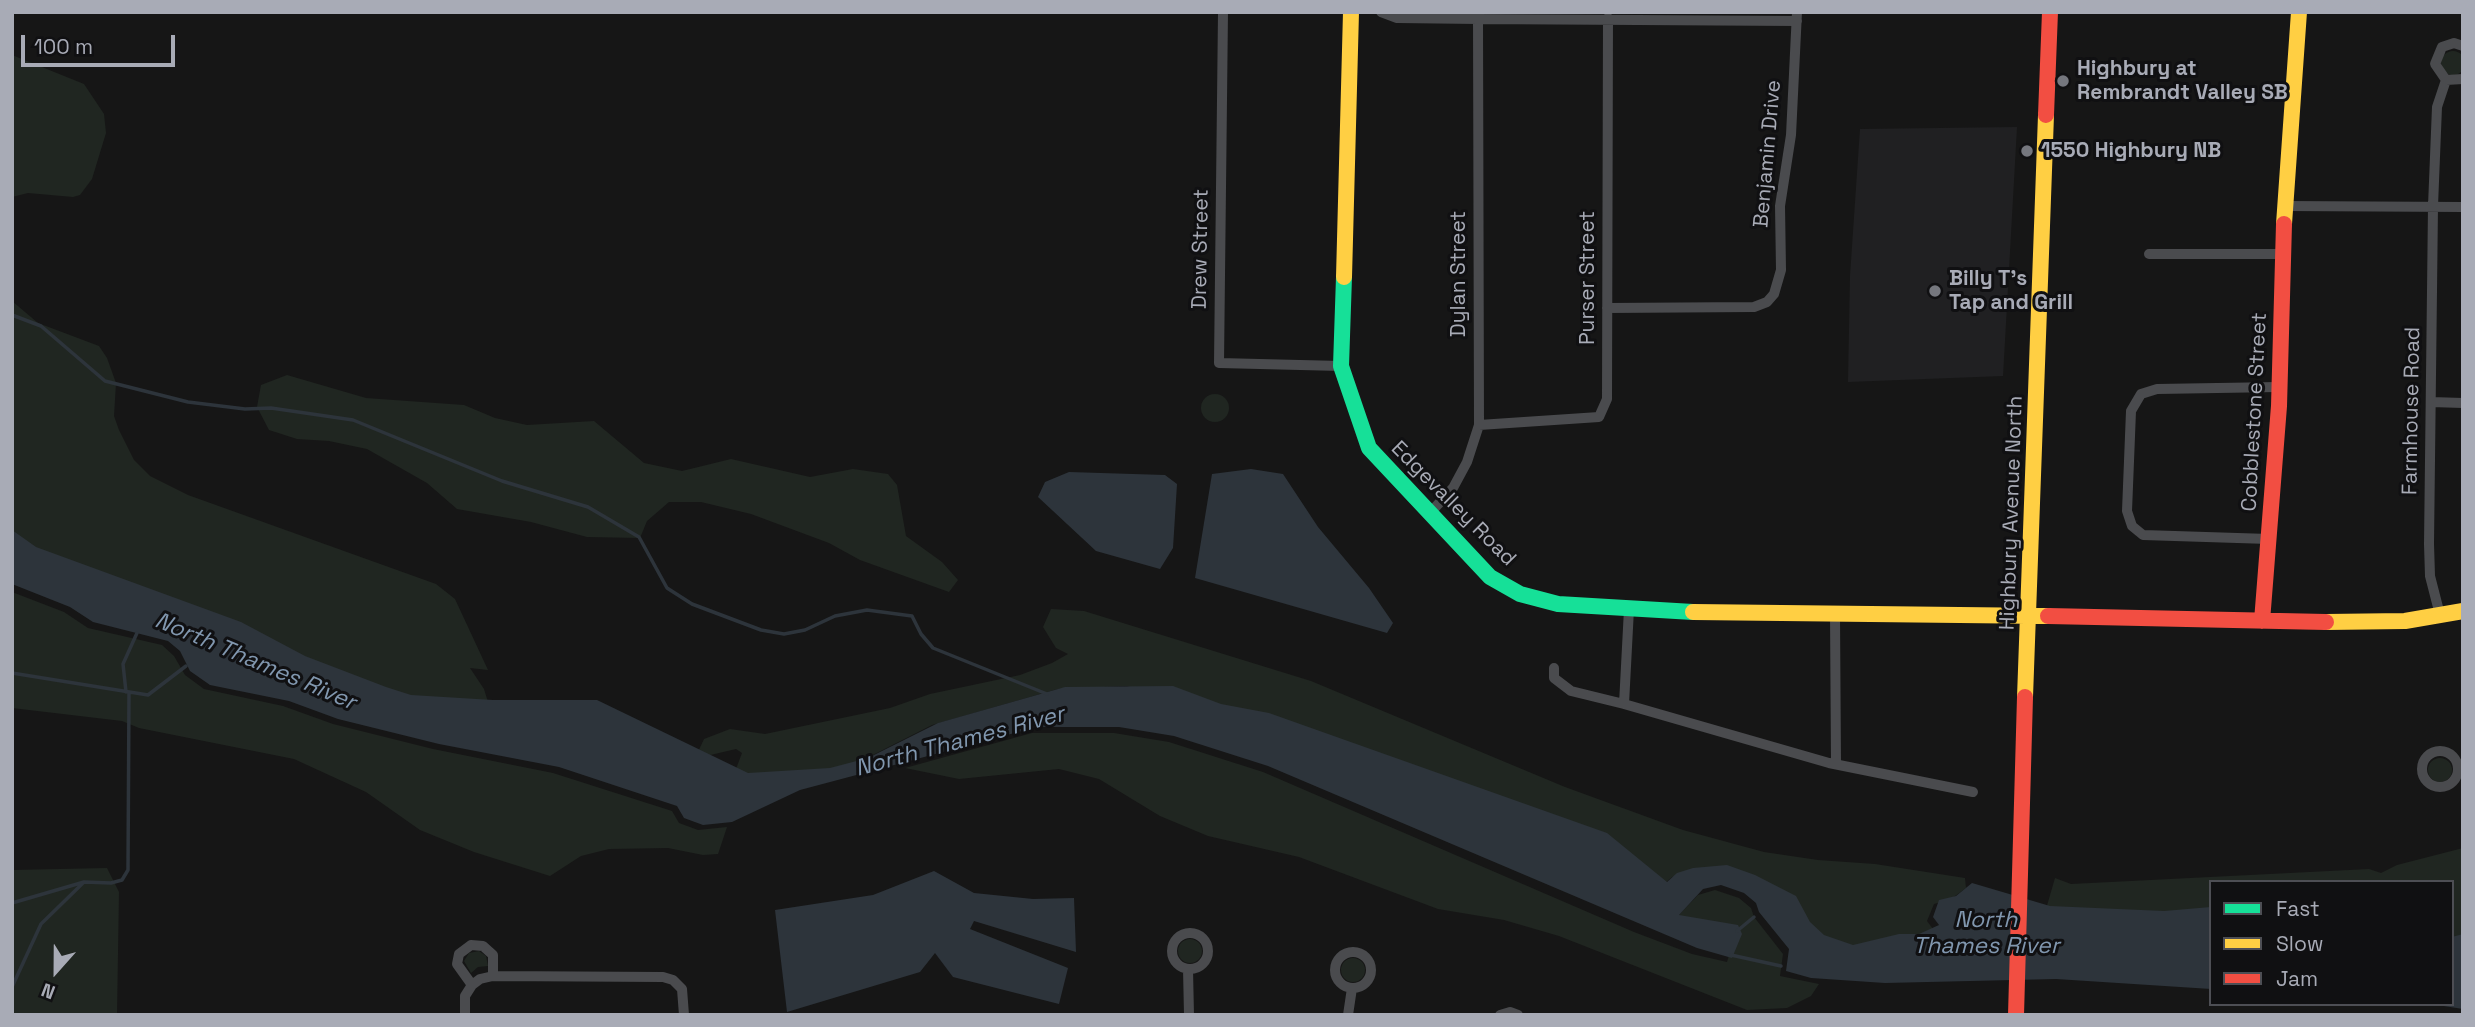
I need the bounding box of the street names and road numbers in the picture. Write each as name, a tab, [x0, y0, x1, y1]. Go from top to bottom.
street label: Benjamin Drive	[1749, 79, 1787, 229]
street label: Drew Street	[1187, 189, 1215, 309]
street label: Dylan Street	[1446, 211, 1472, 337]
street label: Purser Street	[1575, 211, 1601, 345]
street label: Cobblestone Street	[2237, 312, 2273, 512]
street label: Farmhouse Road	[2398, 327, 2426, 495]
street label: Highbury Avenue North	[1995, 395, 2029, 631]
street label: Edgevalley Road	[1385, 436, 1521, 572]

